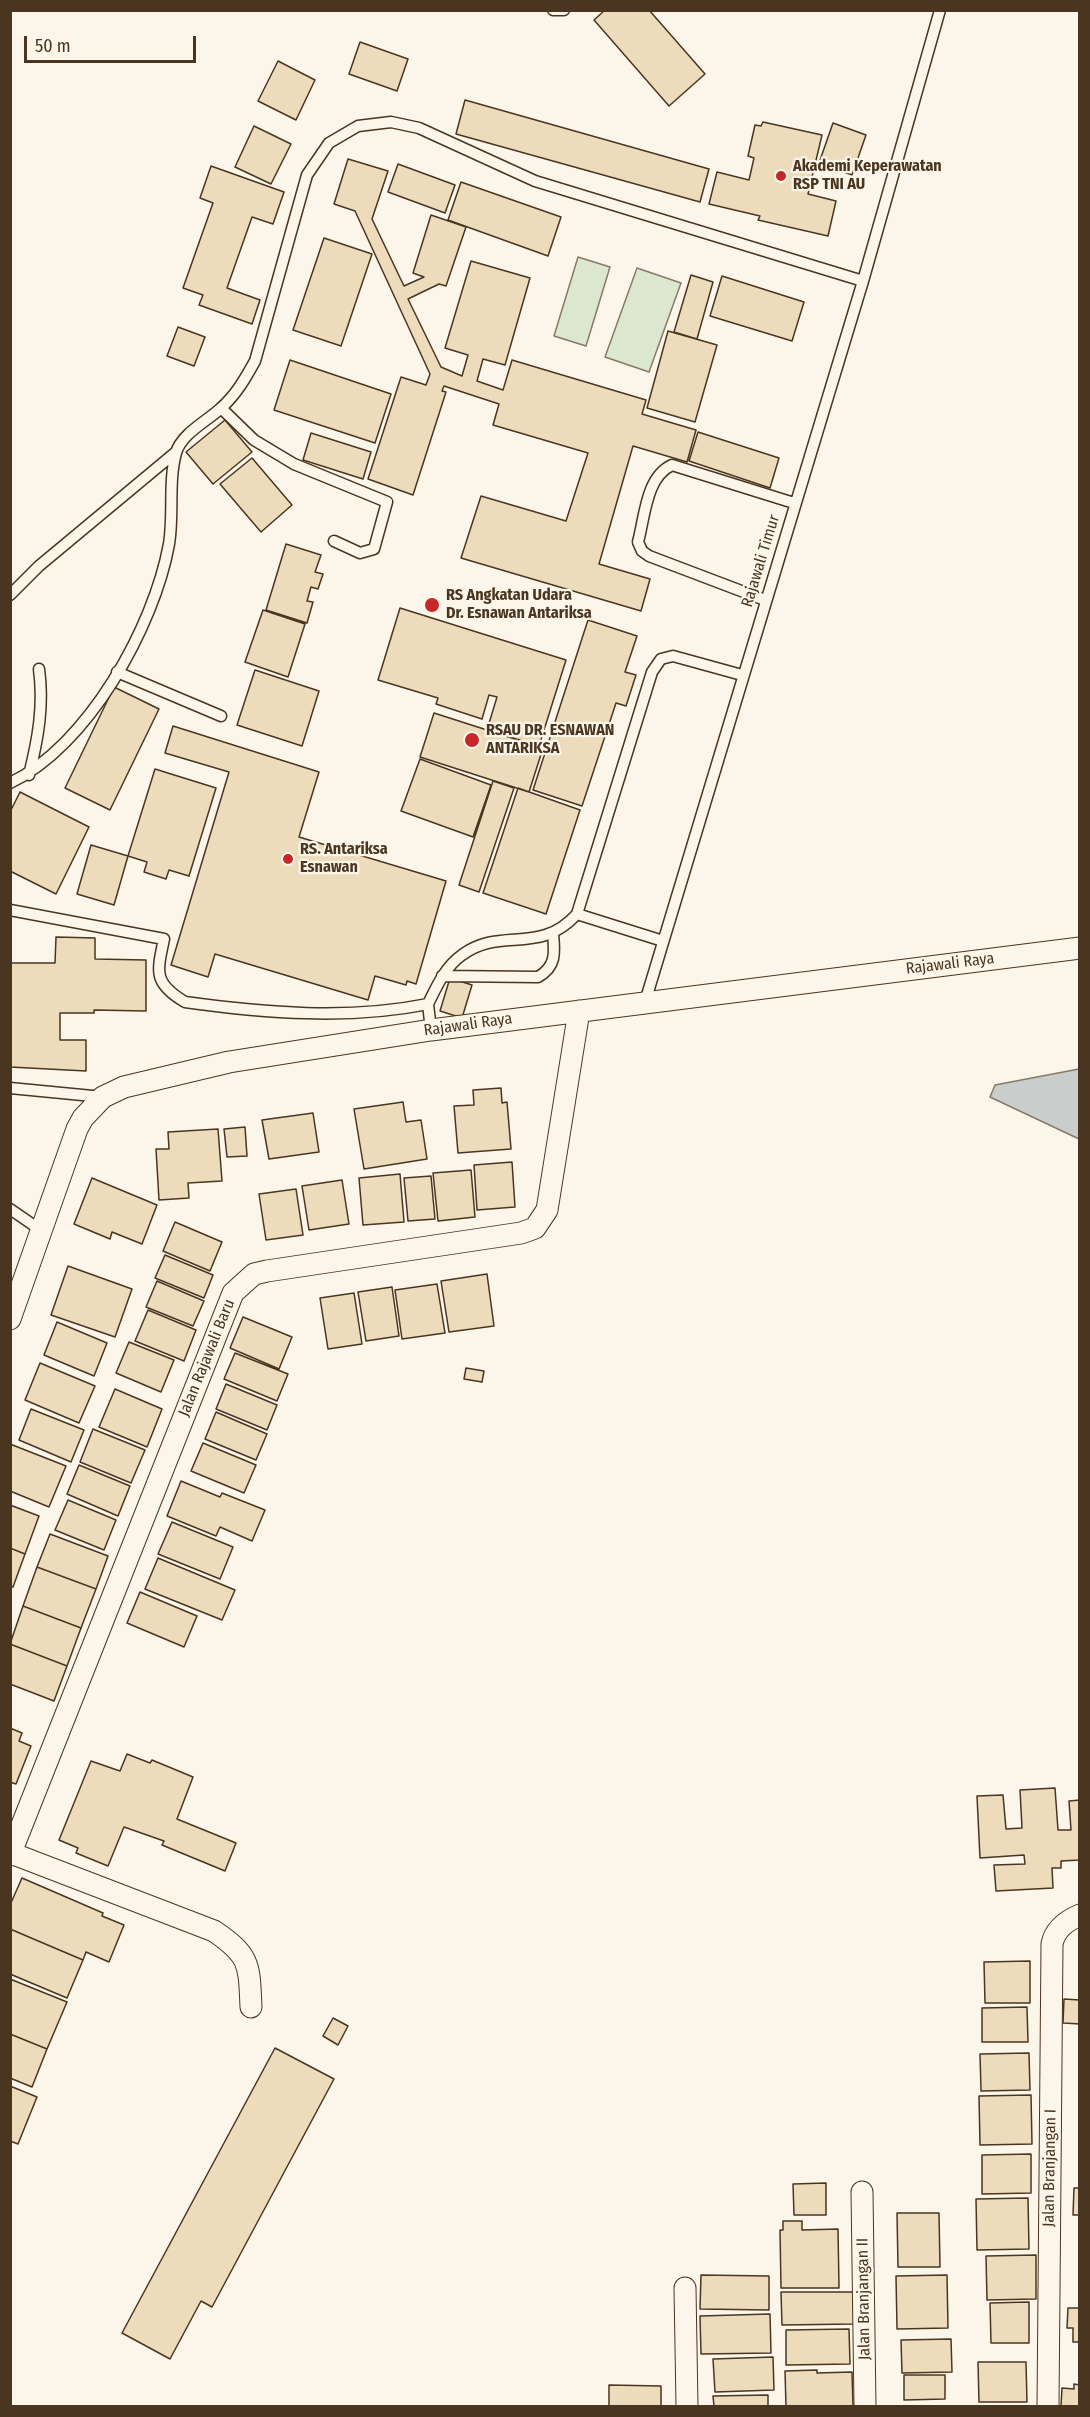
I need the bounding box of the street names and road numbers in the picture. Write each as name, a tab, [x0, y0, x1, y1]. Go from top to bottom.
street label: Rajawali Timur	[738, 512, 784, 610]
street label: Rajawali Raya	[905, 949, 995, 979]
street label: Rajawali Raya	[423, 1009, 513, 1041]
street label: Jalan Rajawali Baru	[175, 1297, 239, 1419]
street label: Jalan Branjangan I	[1039, 2109, 1061, 2227]
street label: Jalan Branjangan II	[853, 2238, 875, 2360]

